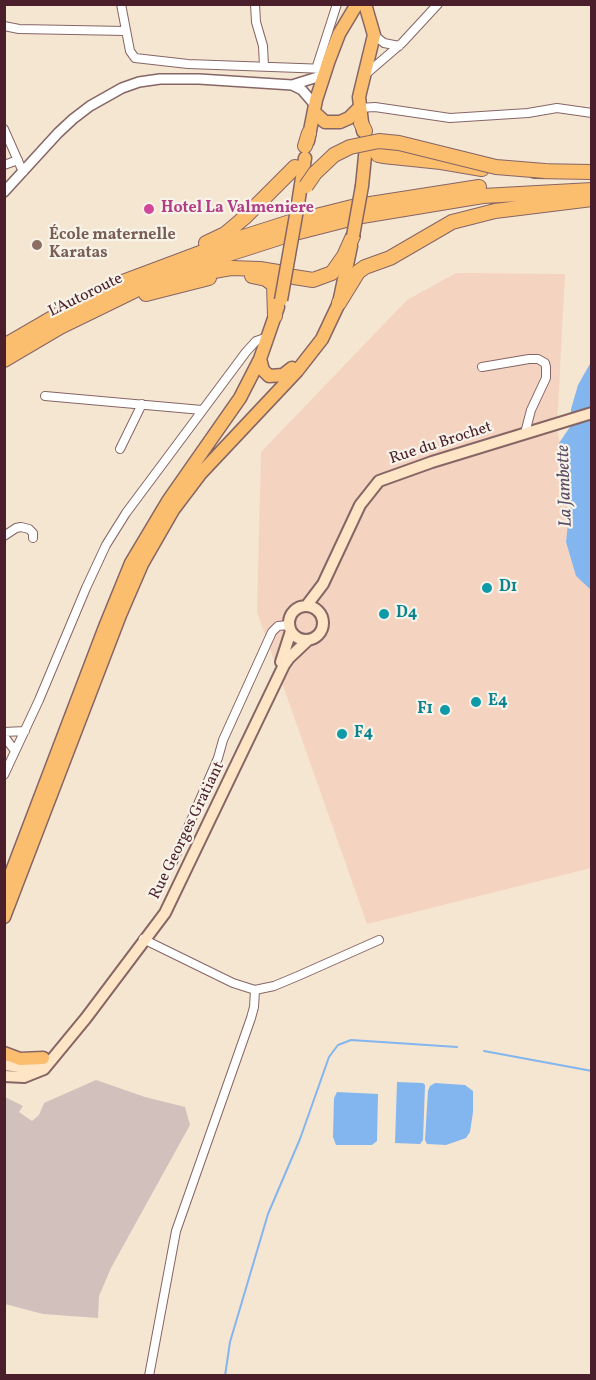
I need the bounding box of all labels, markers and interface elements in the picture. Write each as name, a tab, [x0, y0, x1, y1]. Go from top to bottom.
place label: Hotel La Valmeniere	[161, 199, 314, 219]
marker: Hotel La Valmeniere	[142, 202, 156, 216]
place label: École maternelle Karatas	[49, 226, 176, 264]
marker: École maternelle Karatas	[30, 238, 44, 252]
street label: L'Autoroute	[46, 270, 126, 322]
street label: Rue du Brochet	[387, 418, 495, 470]
water label: La Jambette	[554, 445, 578, 527]
place label: D1	[499, 578, 517, 598]
marker: D1	[480, 581, 494, 595]
place label: D4	[396, 604, 417, 624]
marker: D4	[377, 607, 391, 621]
place label: E4	[488, 692, 508, 712]
marker: E4	[469, 695, 483, 709]
place label: F1	[417, 700, 433, 720]
marker: F1	[438, 703, 452, 717]
place label: F4	[354, 724, 373, 744]
marker: F4	[335, 727, 349, 741]
street label: Rue Georges Gratiant	[146, 759, 230, 903]

